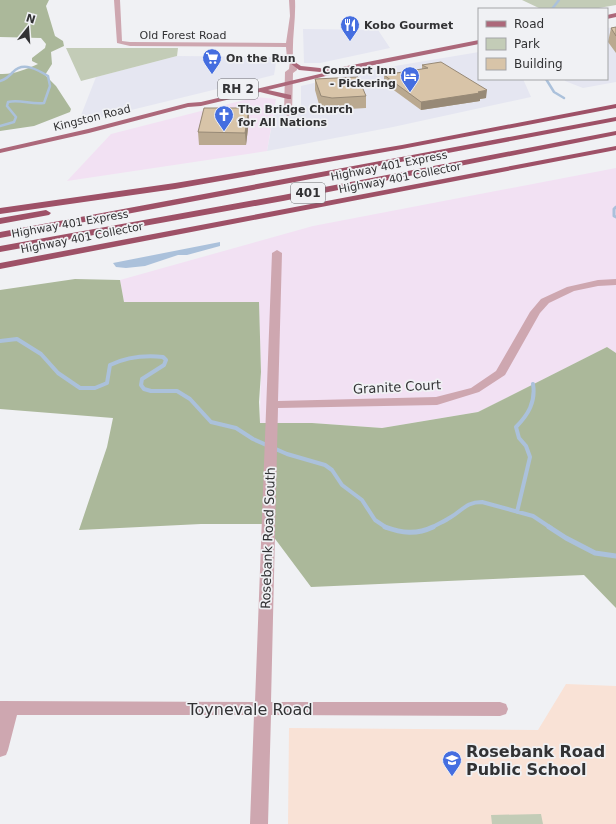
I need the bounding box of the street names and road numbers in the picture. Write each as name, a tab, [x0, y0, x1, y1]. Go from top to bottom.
street label: Old Forest Road	[139, 29, 227, 42]
road number: RH 2	[218, 79, 258, 99]
street label: Kingston Road	[52, 102, 132, 134]
street label: Highway 401 Express	[330, 148, 449, 184]
street label: Highway 401 Collector	[338, 160, 463, 196]
road number: 401	[291, 183, 325, 203]
street label: Highway 401 Express	[11, 207, 130, 241]
street label: Highway 401 Collector	[20, 220, 145, 256]
street label: Granite Court	[353, 377, 441, 397]
street label: Rosebank Road South	[258, 467, 278, 609]
street label: Toynevale Road	[186, 700, 313, 719]

